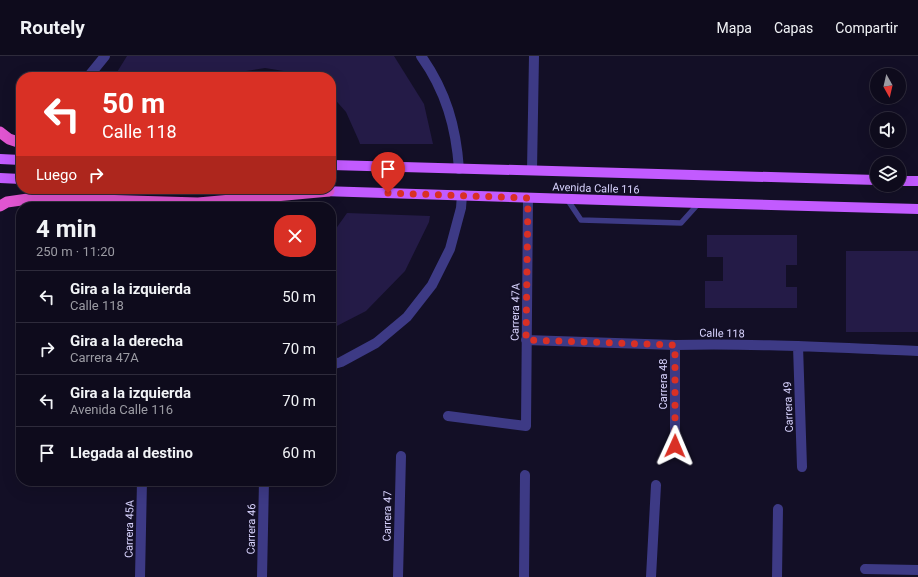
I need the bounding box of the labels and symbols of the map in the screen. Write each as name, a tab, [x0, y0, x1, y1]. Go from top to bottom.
north arrow	[870, 68, 906, 104]
pin	[371, 152, 405, 193]
street label: Avenida Calle 116	[552, 180, 640, 197]
street label: Carrera 47A	[508, 282, 523, 341]
street label: Calle 118	[699, 327, 745, 340]
street label: Carrera 48	[657, 359, 670, 409]
street label: Carrera 49	[781, 381, 796, 433]
position arrow	[654, 425, 696, 467]
street label: Carrera 47	[381, 490, 394, 542]
street label: Carrera 45A	[122, 499, 137, 558]
street label: Carrera 46	[245, 503, 258, 555]

